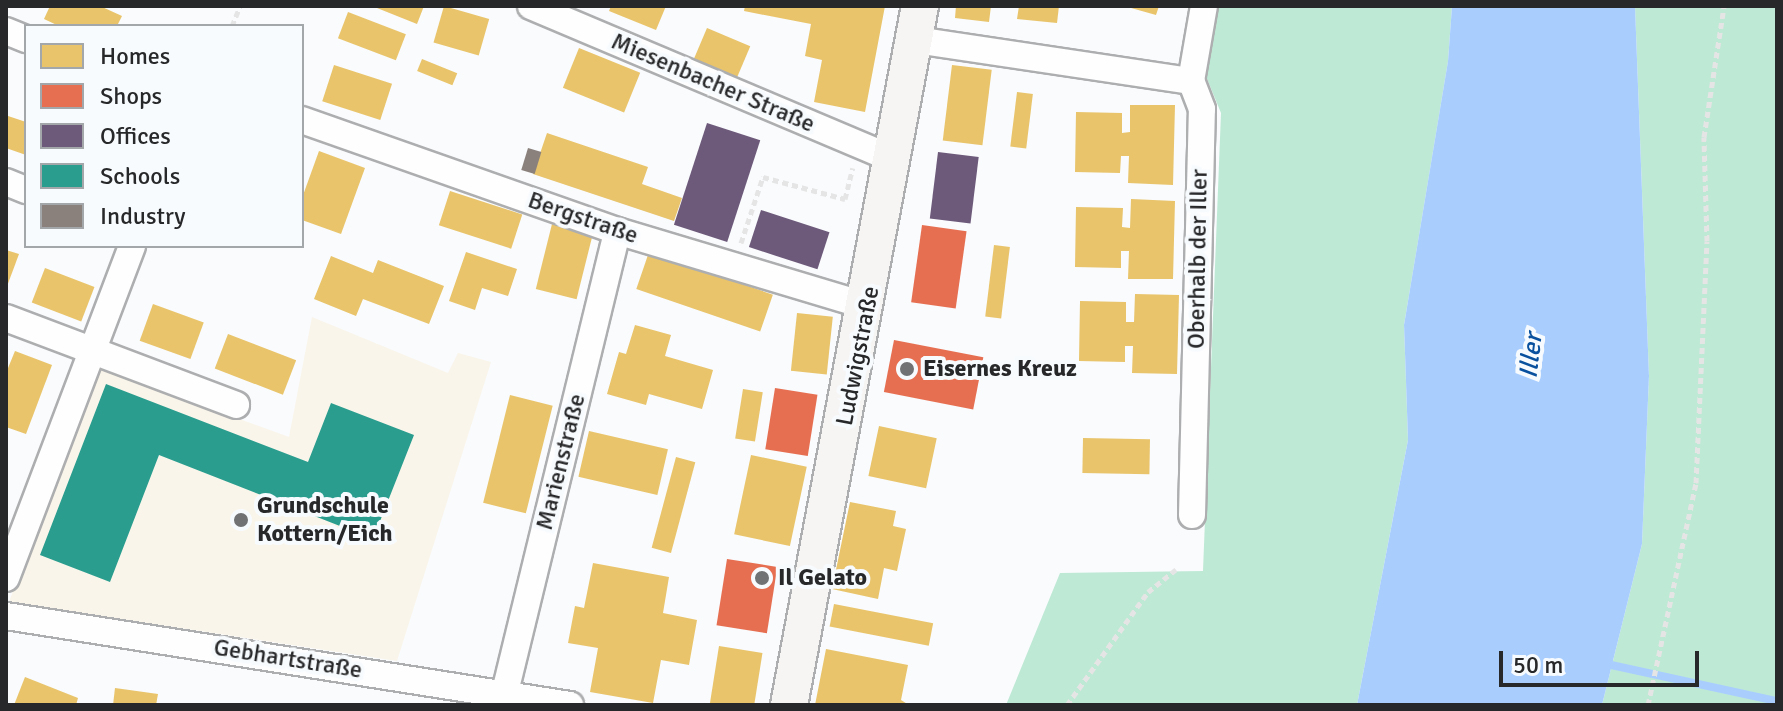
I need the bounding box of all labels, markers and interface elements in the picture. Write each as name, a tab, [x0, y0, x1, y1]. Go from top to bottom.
legend	[24, 24, 304, 248]
street label: Miesenbacher Straße	[607, 27, 819, 139]
text: Homes	[100, 41, 170, 71]
text: Shops	[100, 81, 162, 111]
text: Offices	[100, 121, 171, 151]
text: Schools	[100, 161, 180, 191]
street label: Oberhalb der Iller	[1182, 169, 1214, 349]
street label: Bergstraße	[524, 186, 642, 250]
text: Industry	[100, 201, 186, 231]
street label: Ludwigstraße	[830, 284, 886, 428]
water label: Iller	[1514, 332, 1550, 380]
place label: Eisernes Kreuz	[923, 355, 1077, 383]
marker: Eisernes Kreuz	[898, 360, 916, 378]
street label: Marienstraße	[530, 391, 592, 533]
place label: Grundschule Kottern/Eich	[257, 492, 393, 548]
marker: Grundschule Kottern/Eich	[232, 511, 250, 529]
place label: Il Gelato	[778, 564, 867, 592]
marker: Il Gelato	[753, 569, 771, 587]
street label: Gebhartstraße	[212, 633, 364, 685]
scale bar	[1503, 635, 1703, 685]
text: 50 m	[1513, 650, 1563, 680]

